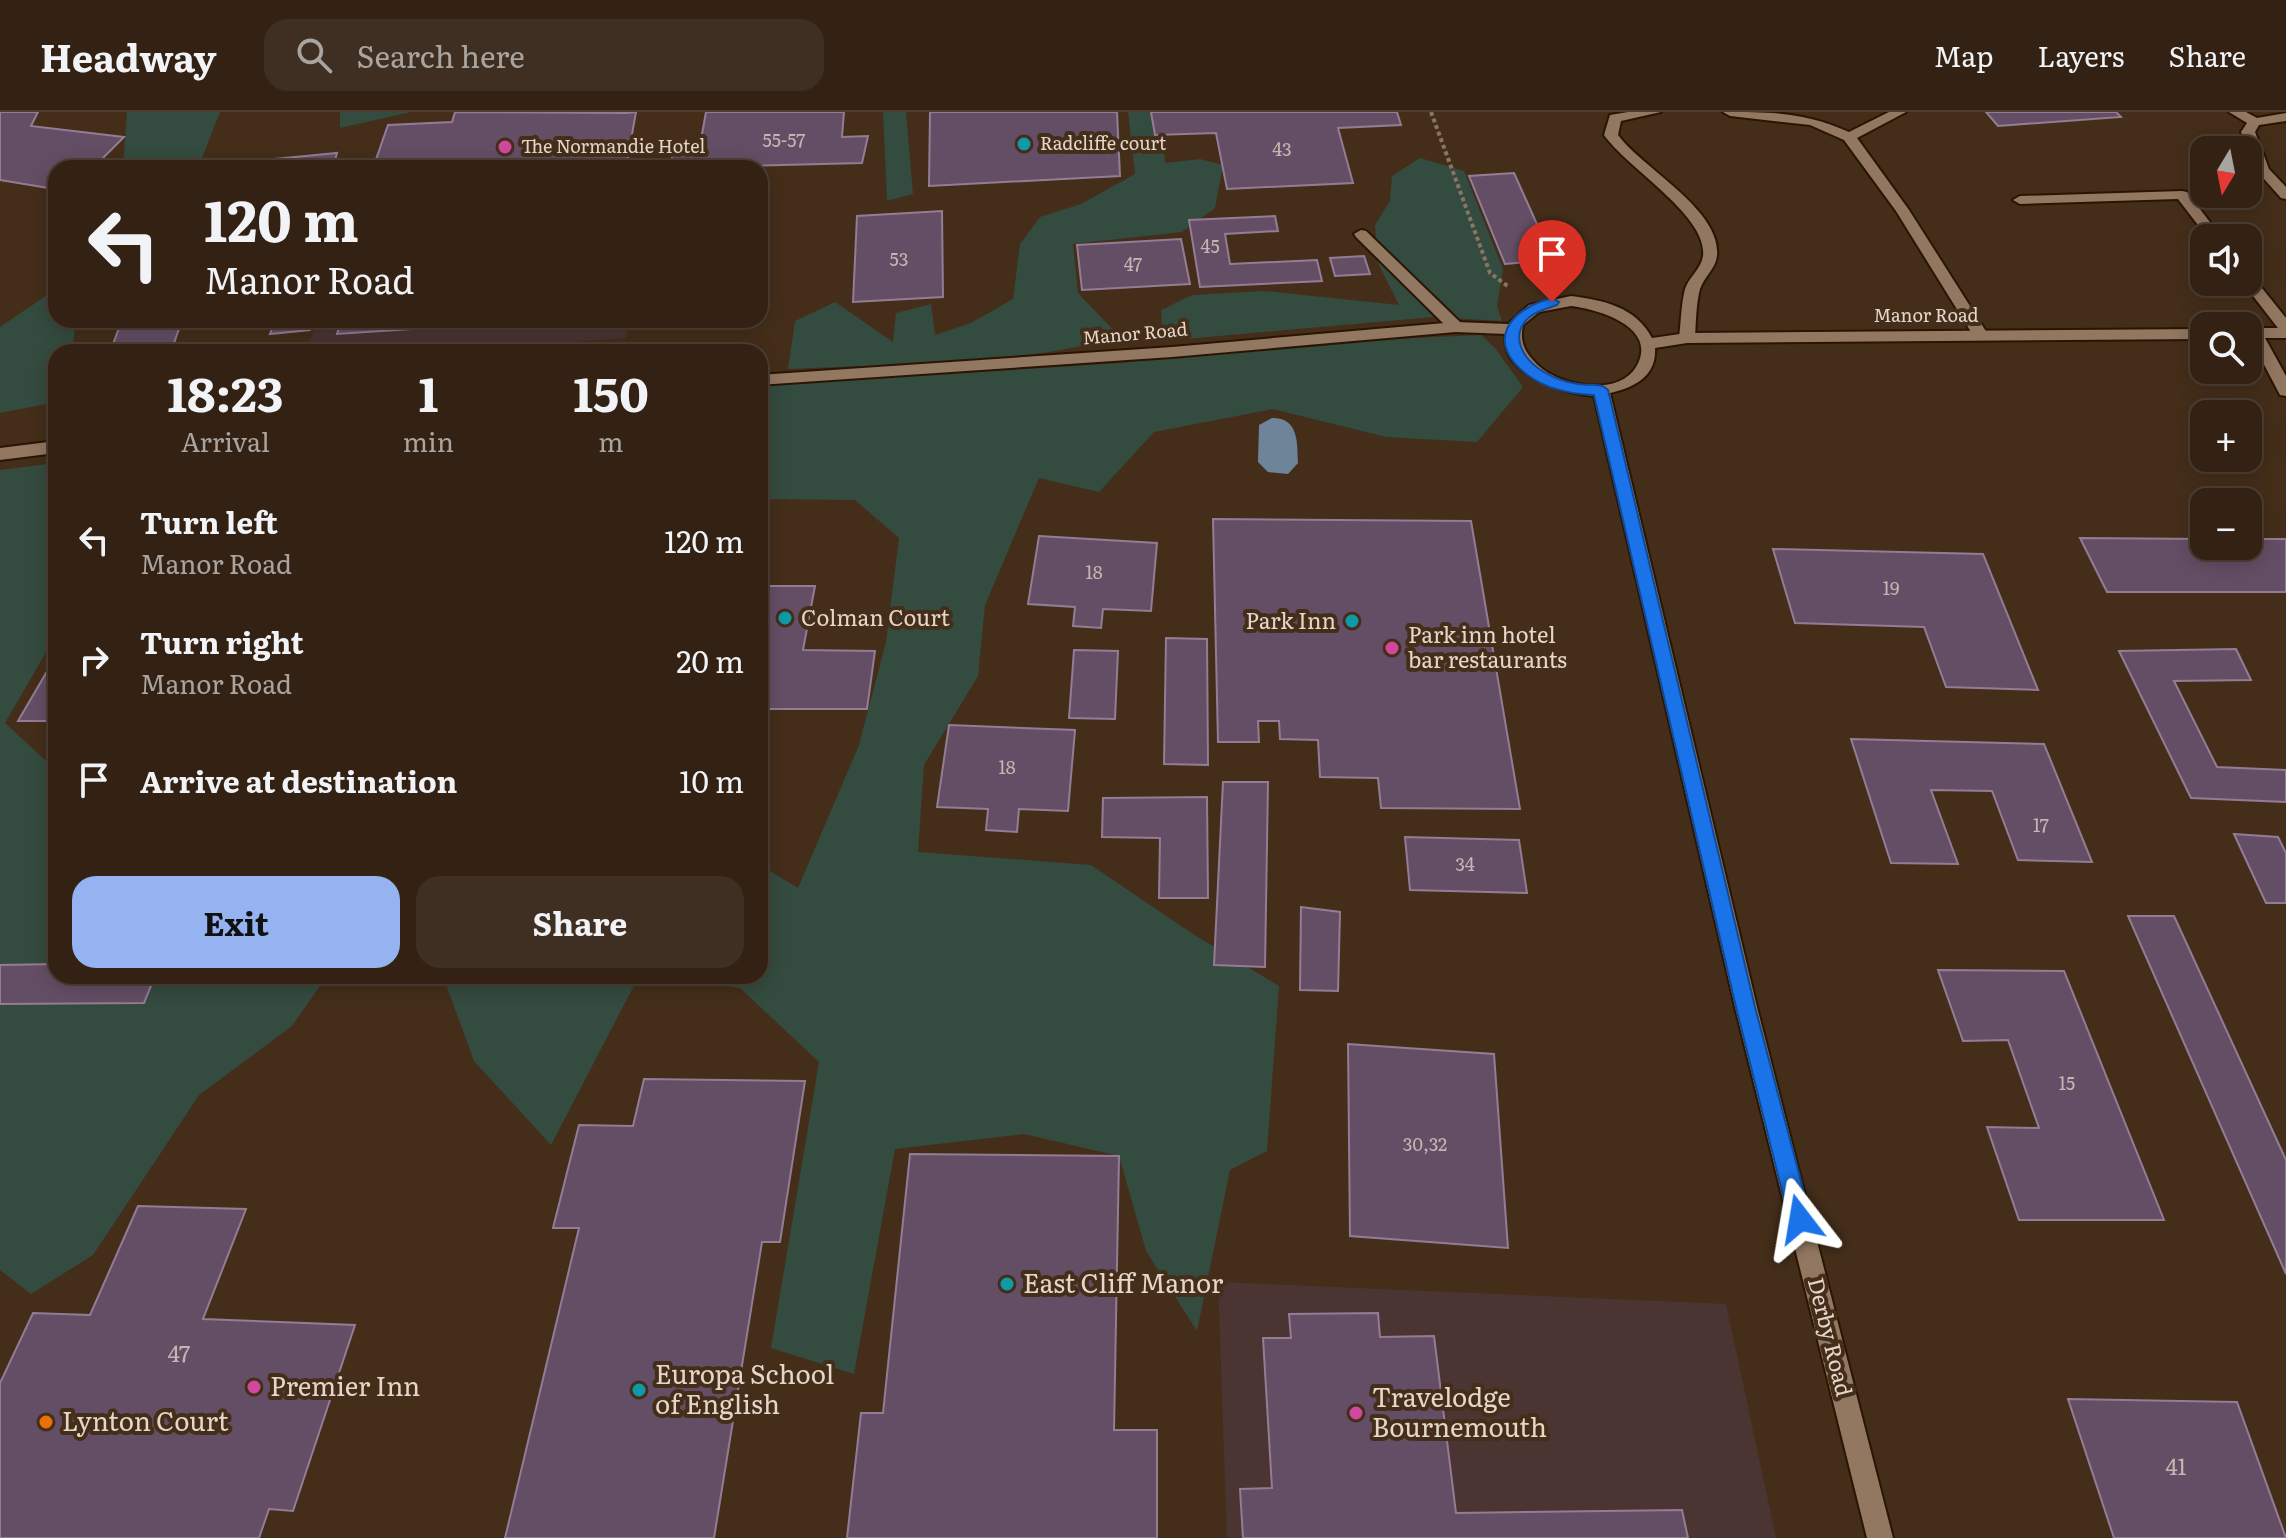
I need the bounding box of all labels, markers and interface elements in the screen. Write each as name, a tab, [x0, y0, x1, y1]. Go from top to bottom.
search box	[264, 19, 824, 91]
text: Headway	[40, 27, 216, 84]
icon: search	[292, 33, 336, 77]
text: Search here	[356, 33, 525, 77]
text: Map	[1934, 34, 1993, 76]
text: Layers	[2037, 34, 2124, 76]
text: Share	[2168, 34, 2246, 76]
house number: 55-57	[763, 126, 805, 153]
place label: Radcliffe court	[1040, 129, 1167, 156]
place label: The Normandie Hotel	[521, 132, 705, 159]
marker: Radcliffe court	[1015, 135, 1033, 153]
house number: 43	[1272, 135, 1292, 162]
north arrow	[2190, 136, 2262, 208]
map controls	[2190, 136, 2262, 560]
marker: The Normandie Hotel	[496, 138, 514, 156]
text: 120 m	[204, 176, 359, 259]
icon: left	[72, 192, 176, 296]
pin	[1518, 220, 1586, 302]
button: sound	[2190, 224, 2262, 296]
house number: 45	[1200, 232, 1220, 259]
icon: arrive	[1530, 232, 1574, 276]
house number: 53	[890, 245, 908, 272]
house number: 47	[1124, 250, 1142, 277]
text: Manor Road	[204, 252, 414, 305]
street label: Manor Road	[1873, 301, 1979, 328]
button: search	[2190, 312, 2262, 384]
street label: Manor Road	[1081, 314, 1188, 351]
text: 18:23	[167, 356, 284, 427]
text: 1	[418, 356, 438, 427]
text: 150	[573, 356, 649, 427]
button: +	[2190, 400, 2262, 472]
text: Arrival	[181, 421, 270, 460]
text: min	[403, 421, 454, 460]
text: m	[598, 421, 624, 460]
button: −	[2190, 488, 2262, 560]
text: Turn left	[140, 499, 278, 543]
icon: left	[72, 518, 116, 562]
text: 120 m	[664, 518, 744, 562]
text: Manor Road	[140, 543, 292, 582]
house number: 18	[1085, 558, 1103, 585]
house number: 19	[1883, 574, 1899, 601]
place label: Colman Court	[801, 600, 950, 633]
place label: Park Inn	[1245, 603, 1336, 636]
marker: Colman Court	[776, 609, 794, 627]
marker: Park Inn	[1343, 612, 1361, 630]
place label: Park inn hotel bar restaurants	[1408, 617, 1567, 675]
text: Turn right	[140, 619, 304, 663]
icon: right	[72, 638, 116, 682]
text: 20 m	[676, 638, 744, 682]
marker: Park inn hotel bar restaurants	[1383, 639, 1401, 657]
text: Manor Road	[140, 663, 292, 702]
house number: 18	[998, 753, 1016, 780]
icon: arrive	[72, 758, 116, 802]
text: Arrive at destination	[140, 758, 457, 802]
text: 10 m	[679, 758, 744, 802]
house number: 17	[2033, 811, 2049, 838]
house number: 34	[1455, 850, 1475, 877]
button: Exit	[72, 876, 400, 968]
button: Share	[416, 876, 744, 968]
house number: 15	[2059, 1069, 2075, 1096]
house number: 30,32	[1403, 1130, 1447, 1157]
position arrow	[1758, 1177, 1842, 1261]
place label: East Cliff Manor	[1023, 1262, 1224, 1301]
street label: Derby Road	[1801, 1274, 1862, 1400]
marker: East Cliff Manor	[998, 1275, 1016, 1293]
house number: 47	[168, 1336, 190, 1369]
place label: Europa School of English	[655, 1353, 835, 1422]
place label: Premier Inn	[270, 1365, 420, 1404]
place label: Travelodge Bournemouth	[1372, 1376, 1547, 1445]
marker: Premier Inn	[245, 1378, 263, 1396]
marker: Europa School of English	[630, 1381, 648, 1399]
place label: Lynton Court	[62, 1400, 229, 1439]
marker: Travelodge Bournemouth	[1347, 1404, 1365, 1422]
marker: Lynton Court	[37, 1413, 55, 1431]
house number: 41	[2165, 1449, 2187, 1482]

